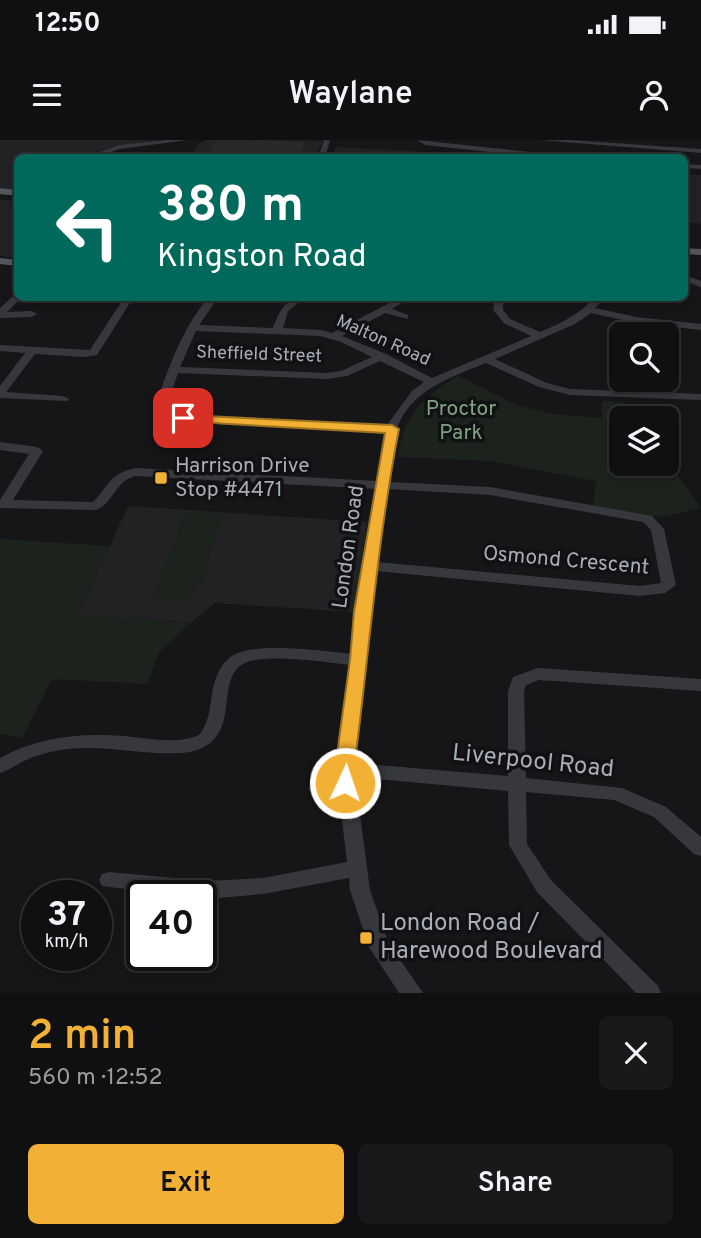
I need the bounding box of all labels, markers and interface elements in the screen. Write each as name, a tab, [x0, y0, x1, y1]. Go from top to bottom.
text: 12:50	[35, 8, 101, 41]
text: Waylane	[288, 75, 413, 115]
icon: menu	[28, 76, 66, 114]
icon: person	[635, 76, 673, 114]
text: 380 m	[157, 177, 304, 239]
icon: left	[42, 182, 133, 273]
text: Kingston Road	[157, 238, 367, 278]
street label: Malton Road	[332, 310, 434, 372]
map controls	[609, 322, 679, 476]
button: search	[609, 322, 679, 392]
street label: Sheffield Street	[196, 341, 322, 369]
pin	[153, 388, 213, 448]
park label: Proctor Park	[426, 396, 496, 447]
icon: arrive	[164, 399, 202, 437]
button: layers	[609, 406, 679, 476]
place label: Harrison Drive Stop #4471	[175, 453, 310, 504]
marker: Harrison Drive Stop #4471	[153, 470, 169, 486]
street label: London Road	[327, 484, 371, 610]
street label: Osmond Crescent	[482, 540, 650, 582]
street label: Liverpool Road	[451, 739, 615, 785]
position arrow	[308, 746, 382, 820]
speed limit sign: 40	[126, 880, 217, 971]
text: 37	[47, 894, 86, 938]
place label: London Road / Harewood Boulevard	[380, 909, 603, 967]
marker: London Road / Harewood Boulevard	[358, 930, 374, 946]
text: km/h	[45, 931, 88, 954]
text: 2 min	[28, 1011, 136, 1064]
button: close	[599, 1016, 673, 1090]
text: 560 m · 12:52	[28, 1064, 163, 1093]
button: Exit	[28, 1144, 344, 1224]
button: Share	[358, 1144, 673, 1224]

